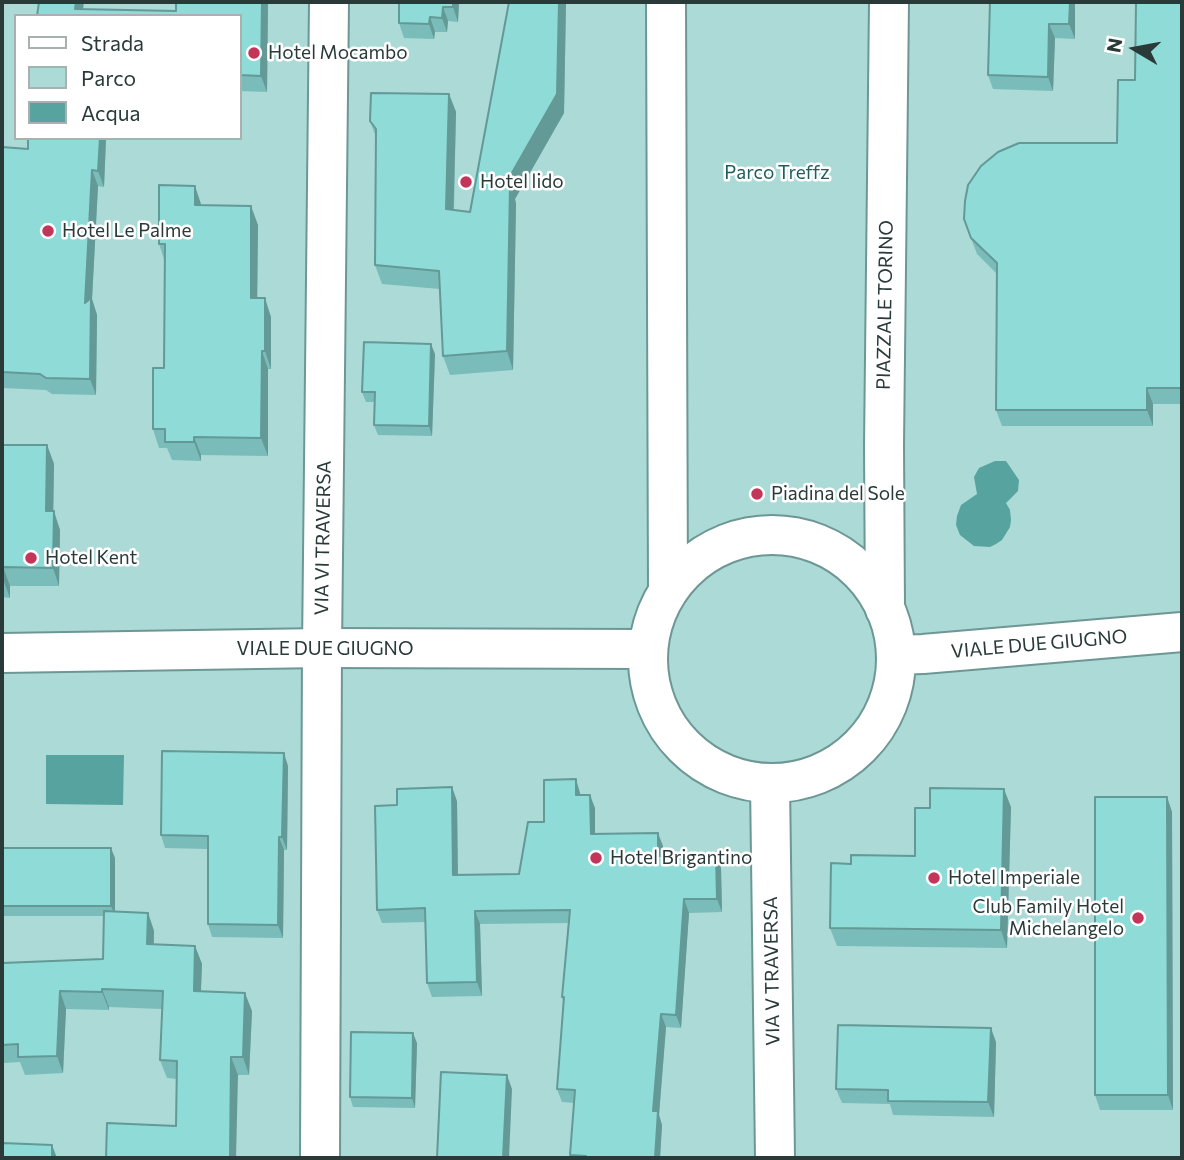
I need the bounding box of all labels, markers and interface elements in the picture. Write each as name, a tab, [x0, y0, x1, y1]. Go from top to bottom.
legend	[14, 14, 242, 140]
north arrow	[1100, 14, 1170, 84]
text: Strada	[81, 30, 144, 55]
text: N	[1101, 36, 1126, 54]
place label: Hotel Mocambo	[268, 42, 408, 64]
marker: Hotel Mocambo	[246, 45, 262, 61]
text: Parco	[81, 65, 136, 90]
text: Acqua	[81, 100, 140, 125]
park label: Parco Treffz	[724, 162, 830, 184]
place label: Hotel lido	[480, 171, 564, 193]
marker: Hotel lido	[458, 174, 474, 190]
place label: Hotel Le Palme	[62, 220, 191, 242]
street label: PIAZZALE TORINO	[872, 220, 898, 390]
marker: Hotel Le Palme	[40, 223, 56, 239]
street label: VIA VI TRAVERSA	[310, 460, 336, 616]
place label: Piadina del Sole	[771, 483, 905, 505]
marker: Piadina del Sole	[749, 486, 765, 502]
place label: Hotel Kent	[45, 547, 137, 569]
marker: Hotel Kent	[23, 550, 39, 566]
street label: VIALE DUE GIUGNO	[950, 625, 1128, 663]
street label: VIALE DUE GIUGNO	[237, 638, 413, 660]
place label: Hotel Brigantino	[610, 847, 752, 869]
marker: Hotel Brigantino	[588, 850, 604, 866]
place label: Hotel Imperiale	[948, 867, 1080, 889]
marker: Hotel Imperiale	[926, 870, 942, 886]
street label: VIA V TRAVERSA	[759, 896, 785, 1046]
place label: Club Family Hotel Michelangelo	[973, 896, 1124, 940]
marker: Club Family Hotel Michelangelo	[1130, 910, 1146, 926]

